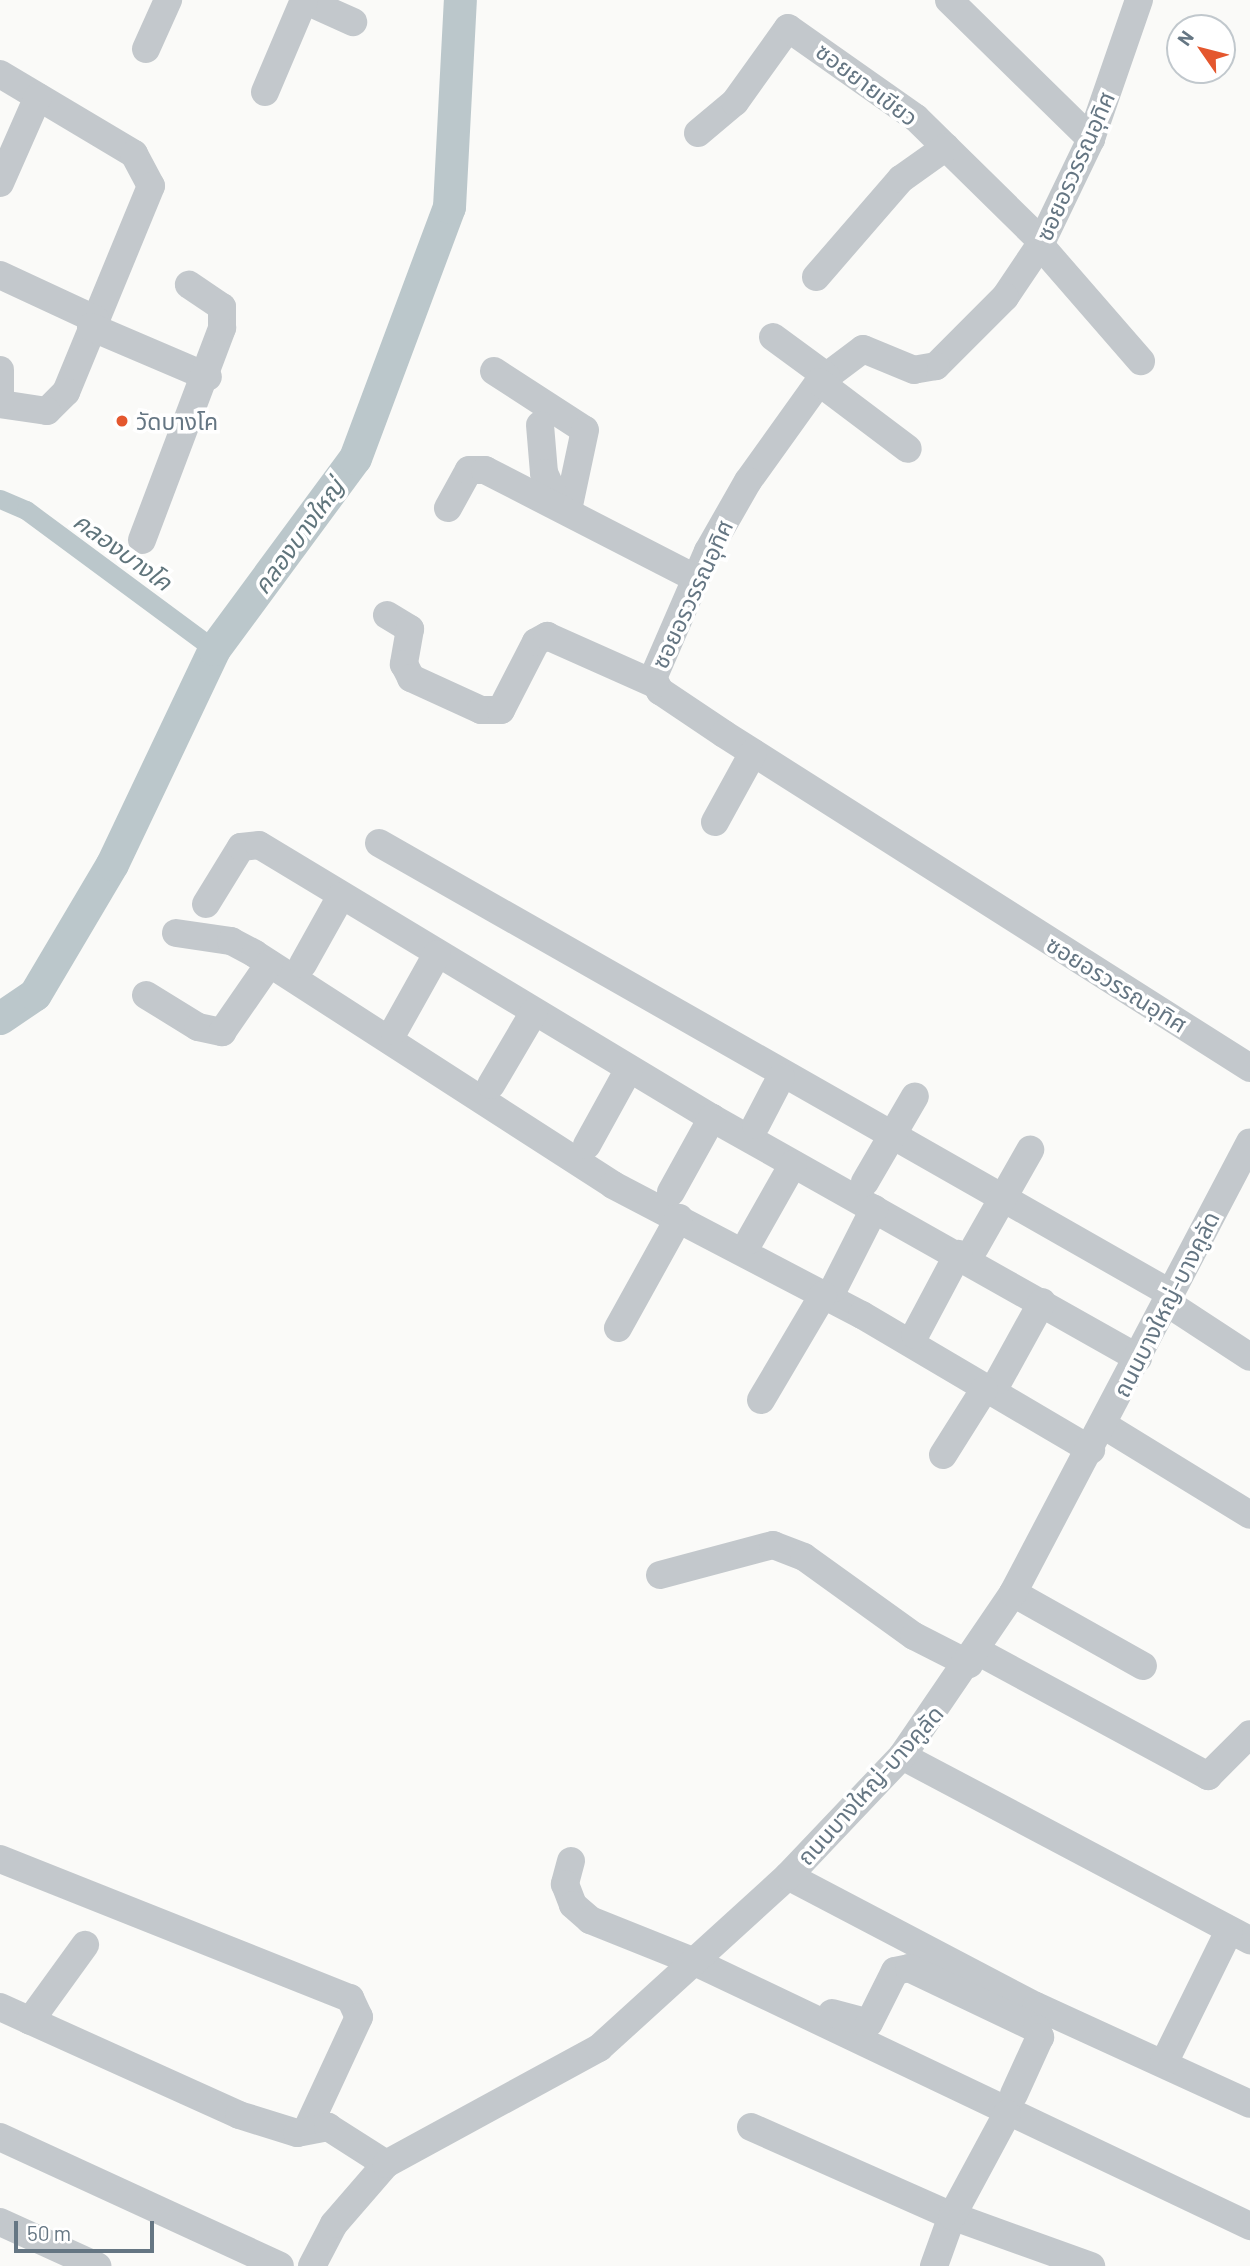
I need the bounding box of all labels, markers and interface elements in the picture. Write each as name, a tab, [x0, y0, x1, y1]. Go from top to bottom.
north arrow	[1166, 14, 1236, 84]
text: N	[1172, 26, 1198, 50]
street label: ซอยยายเขียว	[811, 37, 923, 131]
street label: ซอยอรวรรณอุทิศ	[1030, 87, 1120, 245]
place label: วัดบางโค	[136, 407, 218, 435]
marker: วัดบางโค	[114, 413, 130, 429]
water label: คลองบางใหญ่	[247, 473, 349, 599]
water label: คลองบางโค	[68, 506, 178, 596]
street label: ซอยอรวรรณอุทิศ	[646, 515, 738, 673]
street label: ซอยอรวรรณอุทิศ	[1042, 930, 1192, 1038]
street label: ถนนบางใหญ่-บางคูลัด	[1107, 1207, 1225, 1401]
street label: ถนนบางใหญ่-บางคูลัด	[791, 1700, 949, 1870]
scale bar	[18, 2206, 158, 2250]
text: 50 m	[27, 2220, 71, 2245]

